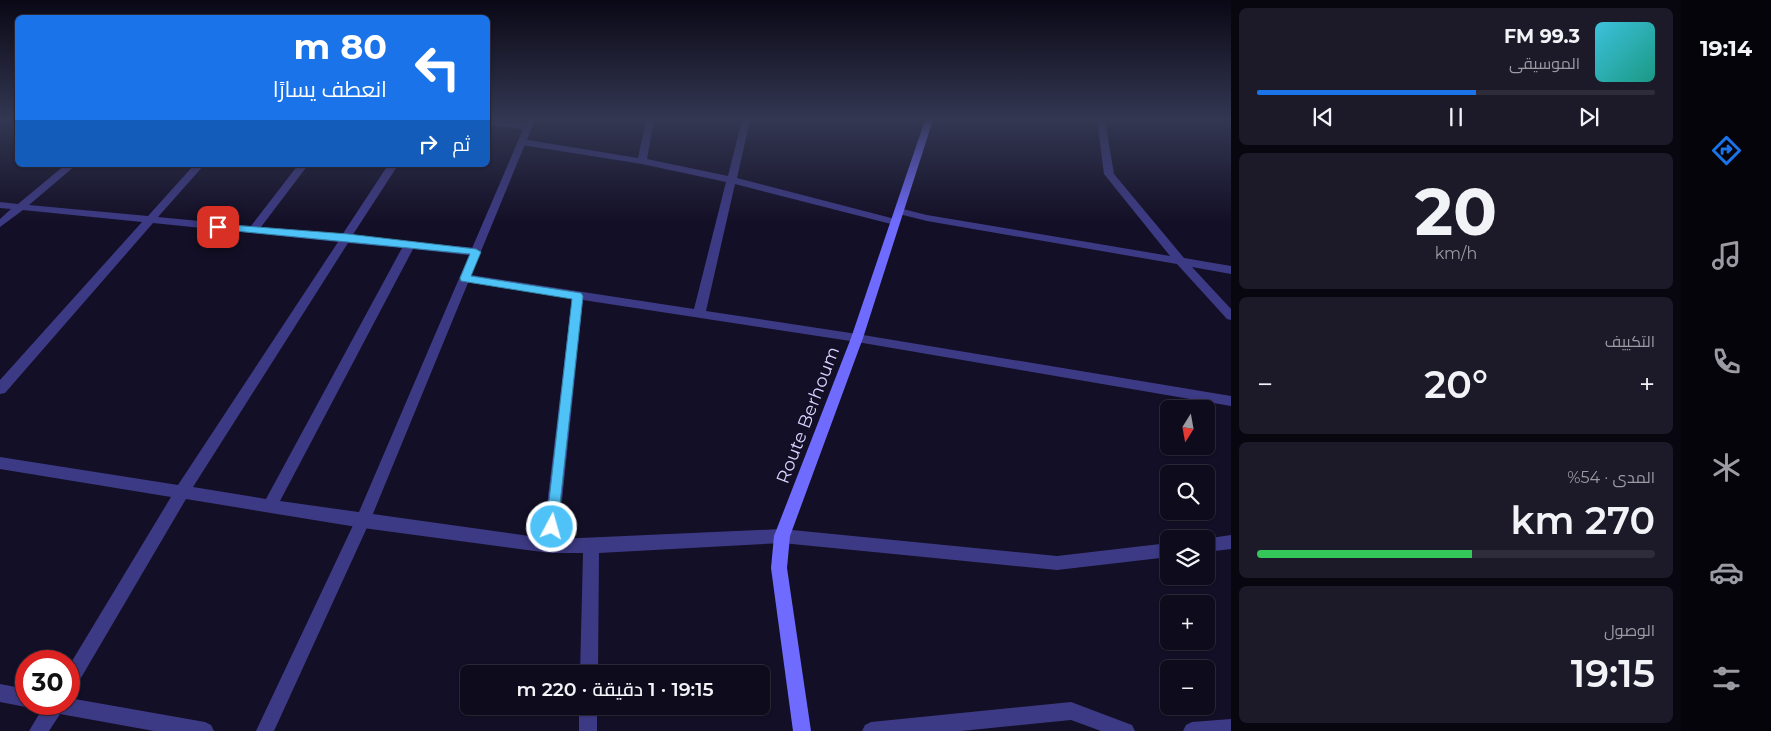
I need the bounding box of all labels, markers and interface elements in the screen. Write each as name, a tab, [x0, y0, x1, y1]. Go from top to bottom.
text: 80 m	[294, 25, 387, 68]
text: 99.3 FM	[1504, 25, 1580, 48]
icon: left	[405, 35, 470, 100]
text: 19:14	[1700, 35, 1752, 62]
text: الموسيقى	[1509, 54, 1580, 73]
text: انعطف يسارًا	[273, 76, 387, 103]
icon: previous	[1309, 103, 1337, 131]
icon: pause	[1442, 103, 1470, 131]
icon: next	[1575, 103, 1603, 131]
icon: right	[414, 130, 442, 158]
text: ثم	[452, 133, 470, 156]
icon: directions	[1709, 133, 1744, 168]
text: 20	[1415, 172, 1497, 251]
pin	[197, 206, 239, 248]
icon: arrive	[204, 213, 232, 241]
icon: music	[1709, 238, 1744, 273]
text: km/h	[1435, 244, 1477, 263]
text: التكييف	[1605, 332, 1655, 351]
street label: Route Berhoum	[772, 343, 844, 487]
icon: phone	[1709, 344, 1744, 379]
text: 20°	[1424, 361, 1488, 408]
text: −	[1257, 367, 1273, 401]
text: +	[1639, 367, 1655, 401]
north arrow	[1160, 400, 1215, 455]
map controls	[1160, 400, 1215, 715]
icon: climate	[1709, 450, 1744, 485]
button: search	[1160, 465, 1215, 520]
text: المدى · 54%	[1567, 468, 1655, 487]
text: 270 km	[1511, 497, 1655, 544]
position arrow	[525, 500, 577, 552]
button: layers	[1160, 530, 1215, 585]
icon: car	[1709, 555, 1744, 590]
button: +	[1160, 595, 1215, 650]
text: الوصول	[1604, 621, 1655, 640]
speed limit sign: 30	[15, 650, 80, 715]
text: 19:15	[1571, 650, 1655, 697]
button: −	[1160, 660, 1215, 715]
icon: filters	[1709, 661, 1744, 696]
text: 19:15 · 1 دقيقة · 220 m	[516, 678, 714, 701]

